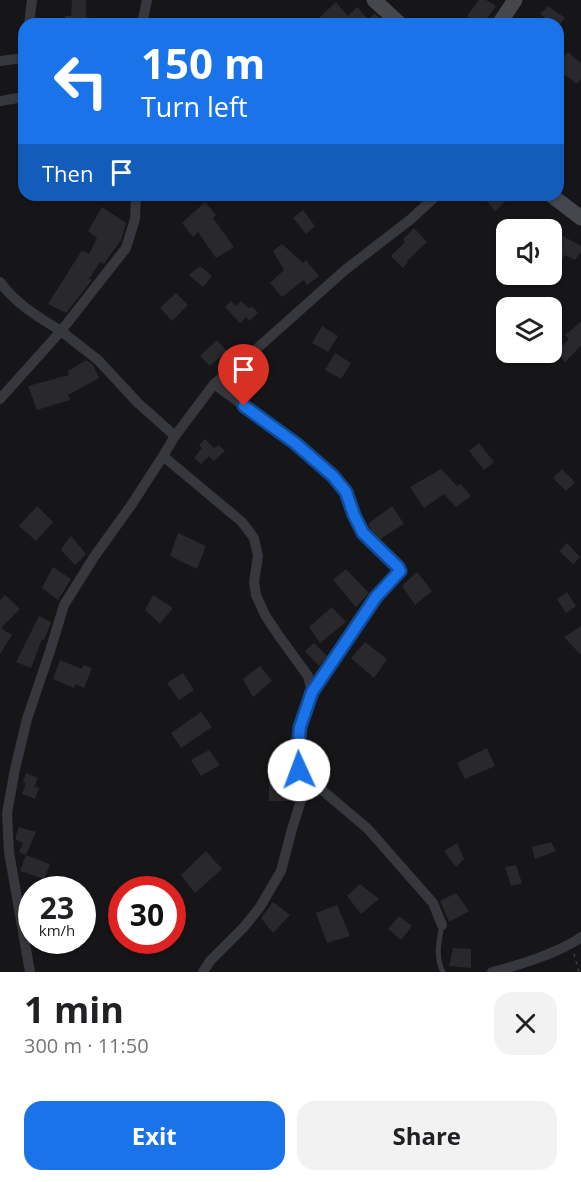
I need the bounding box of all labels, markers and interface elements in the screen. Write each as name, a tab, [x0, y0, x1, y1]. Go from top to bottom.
text: 150 m	[141, 34, 265, 91]
icon: left	[42, 42, 120, 120]
text: Turn left	[141, 88, 248, 125]
icon: arrive	[105, 156, 138, 189]
text: Then	[42, 158, 93, 188]
map controls	[496, 219, 562, 363]
button: sound	[496, 219, 562, 285]
button: layers	[496, 297, 562, 363]
pin	[218, 344, 269, 406]
icon: arrive	[227, 353, 260, 386]
position arrow	[267, 738, 331, 802]
speed limit sign: 30	[108, 876, 186, 954]
text: 23	[40, 887, 74, 928]
text: km/h	[39, 920, 75, 940]
text: 1 min	[24, 985, 124, 1034]
button: close	[494, 992, 557, 1055]
text: 300 m · 11:50	[24, 1032, 149, 1059]
button: Exit	[24, 1101, 285, 1170]
button: Share	[297, 1101, 557, 1170]

